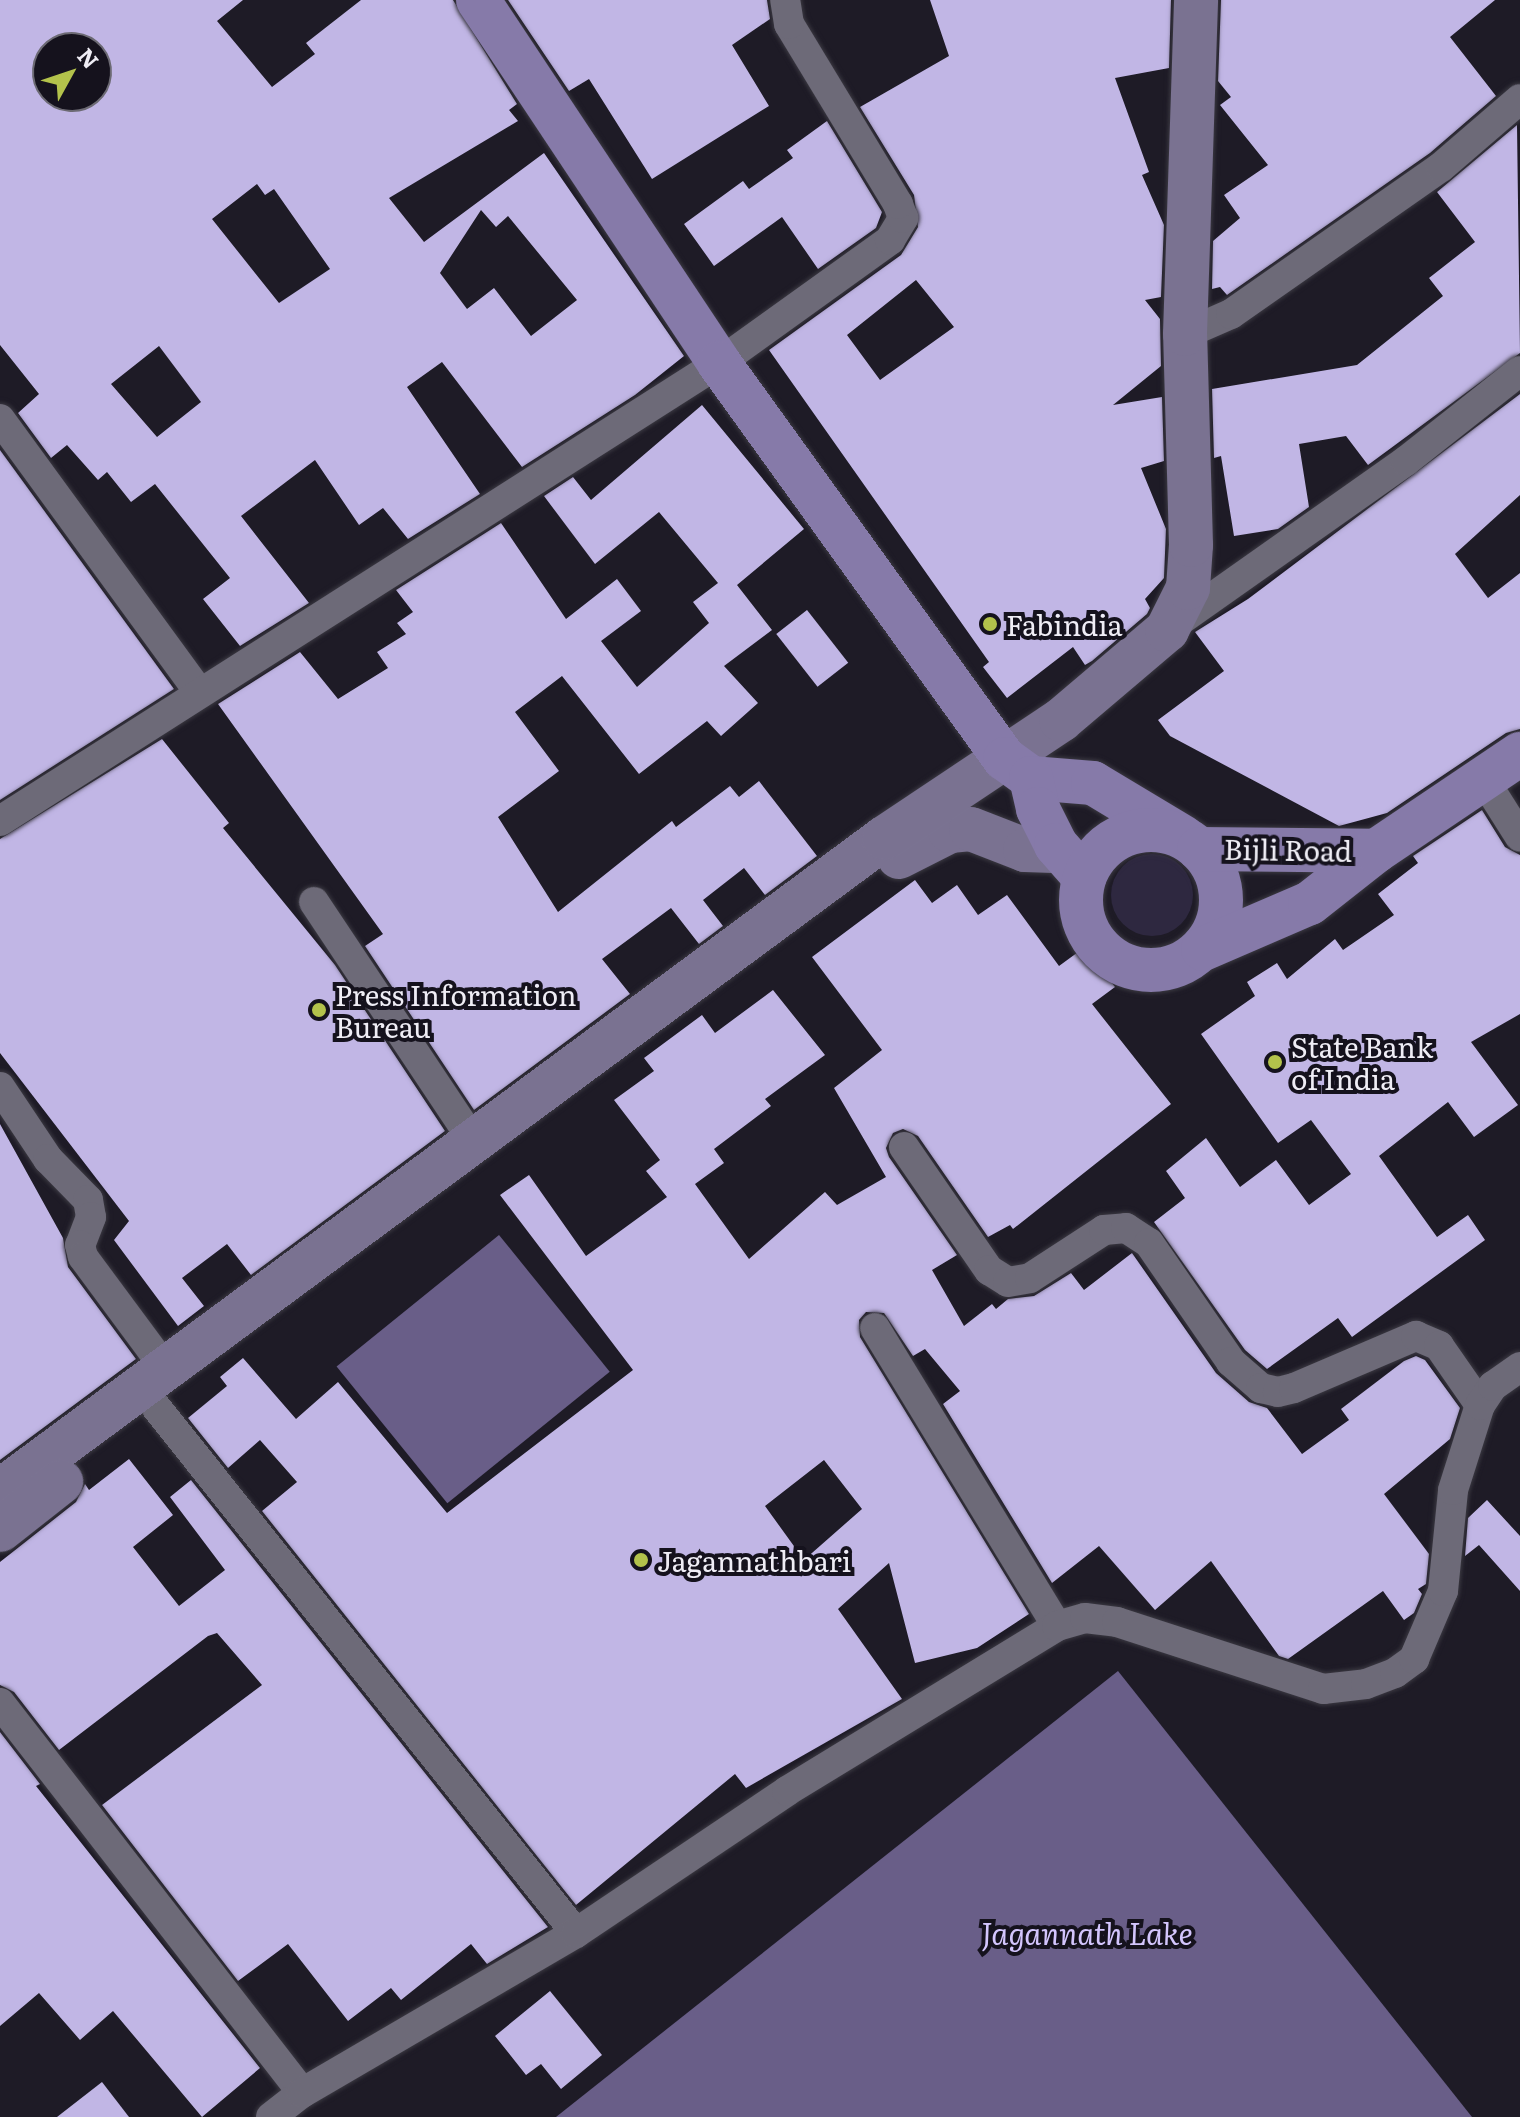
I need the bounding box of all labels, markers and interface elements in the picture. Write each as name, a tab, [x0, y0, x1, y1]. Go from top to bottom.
north arrow	[32, 32, 112, 112]
text: N	[71, 40, 108, 75]
place label: Fabindia	[1006, 607, 1123, 641]
marker: Fabindia	[981, 615, 999, 633]
street label: Bijli Road	[1224, 831, 1352, 867]
place label: Press Information Bureau	[335, 977, 576, 1043]
marker: Press Information Bureau	[310, 1001, 328, 1019]
place label: State Bank of India	[1291, 1029, 1433, 1095]
marker: State Bank of India	[1266, 1053, 1284, 1071]
place label: Jagannathbari	[657, 1543, 851, 1577]
marker: Jagannathbari	[632, 1551, 650, 1569]
water label: Jagannath Lake	[981, 1914, 1193, 1950]

